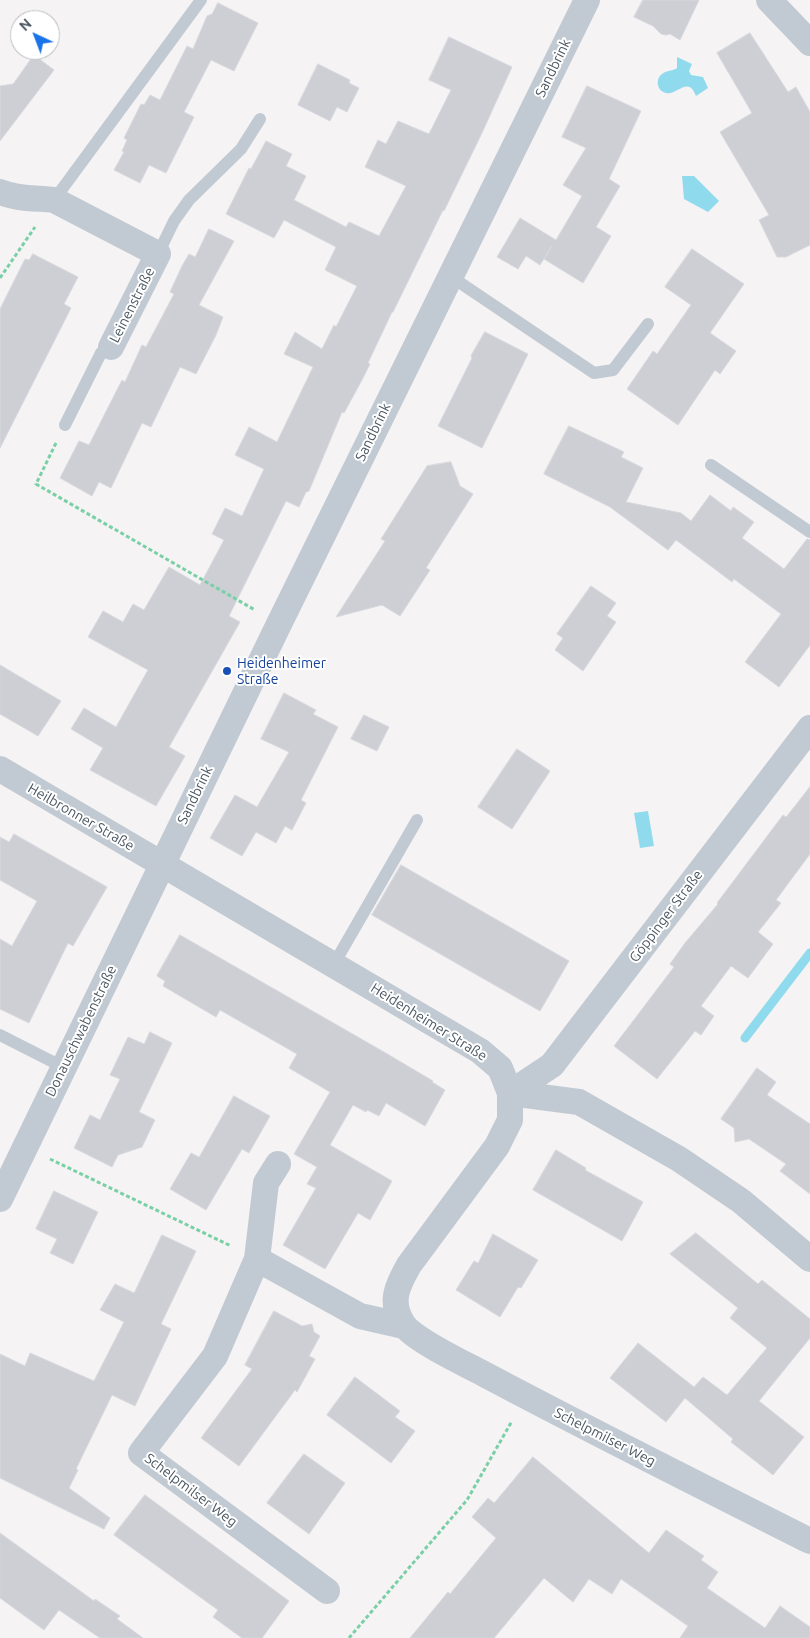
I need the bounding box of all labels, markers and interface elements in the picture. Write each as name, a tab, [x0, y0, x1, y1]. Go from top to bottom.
north arrow	[10, 10, 60, 60]
text: N	[16, 15, 35, 34]
street label: Sandbrink	[532, 36, 574, 100]
street label: Leinenstraße	[106, 265, 158, 345]
street label: Sandbrink	[352, 400, 394, 464]
place label: Heidenheimer Straße	[237, 655, 326, 688]
marker: Heidenheimer Straße	[221, 665, 233, 677]
street label: Sandbrink	[174, 763, 216, 827]
street label: Heilbronner Straße	[25, 780, 137, 854]
street label: Göppinger Straße	[626, 867, 706, 965]
street label: Donauschwabenstraße	[42, 963, 120, 1099]
street label: Heidenheimer Straße	[368, 979, 490, 1065]
street label: Schelpmilser Weg	[552, 1404, 658, 1470]
street label: Schelpmilser Weg	[141, 1450, 241, 1530]

